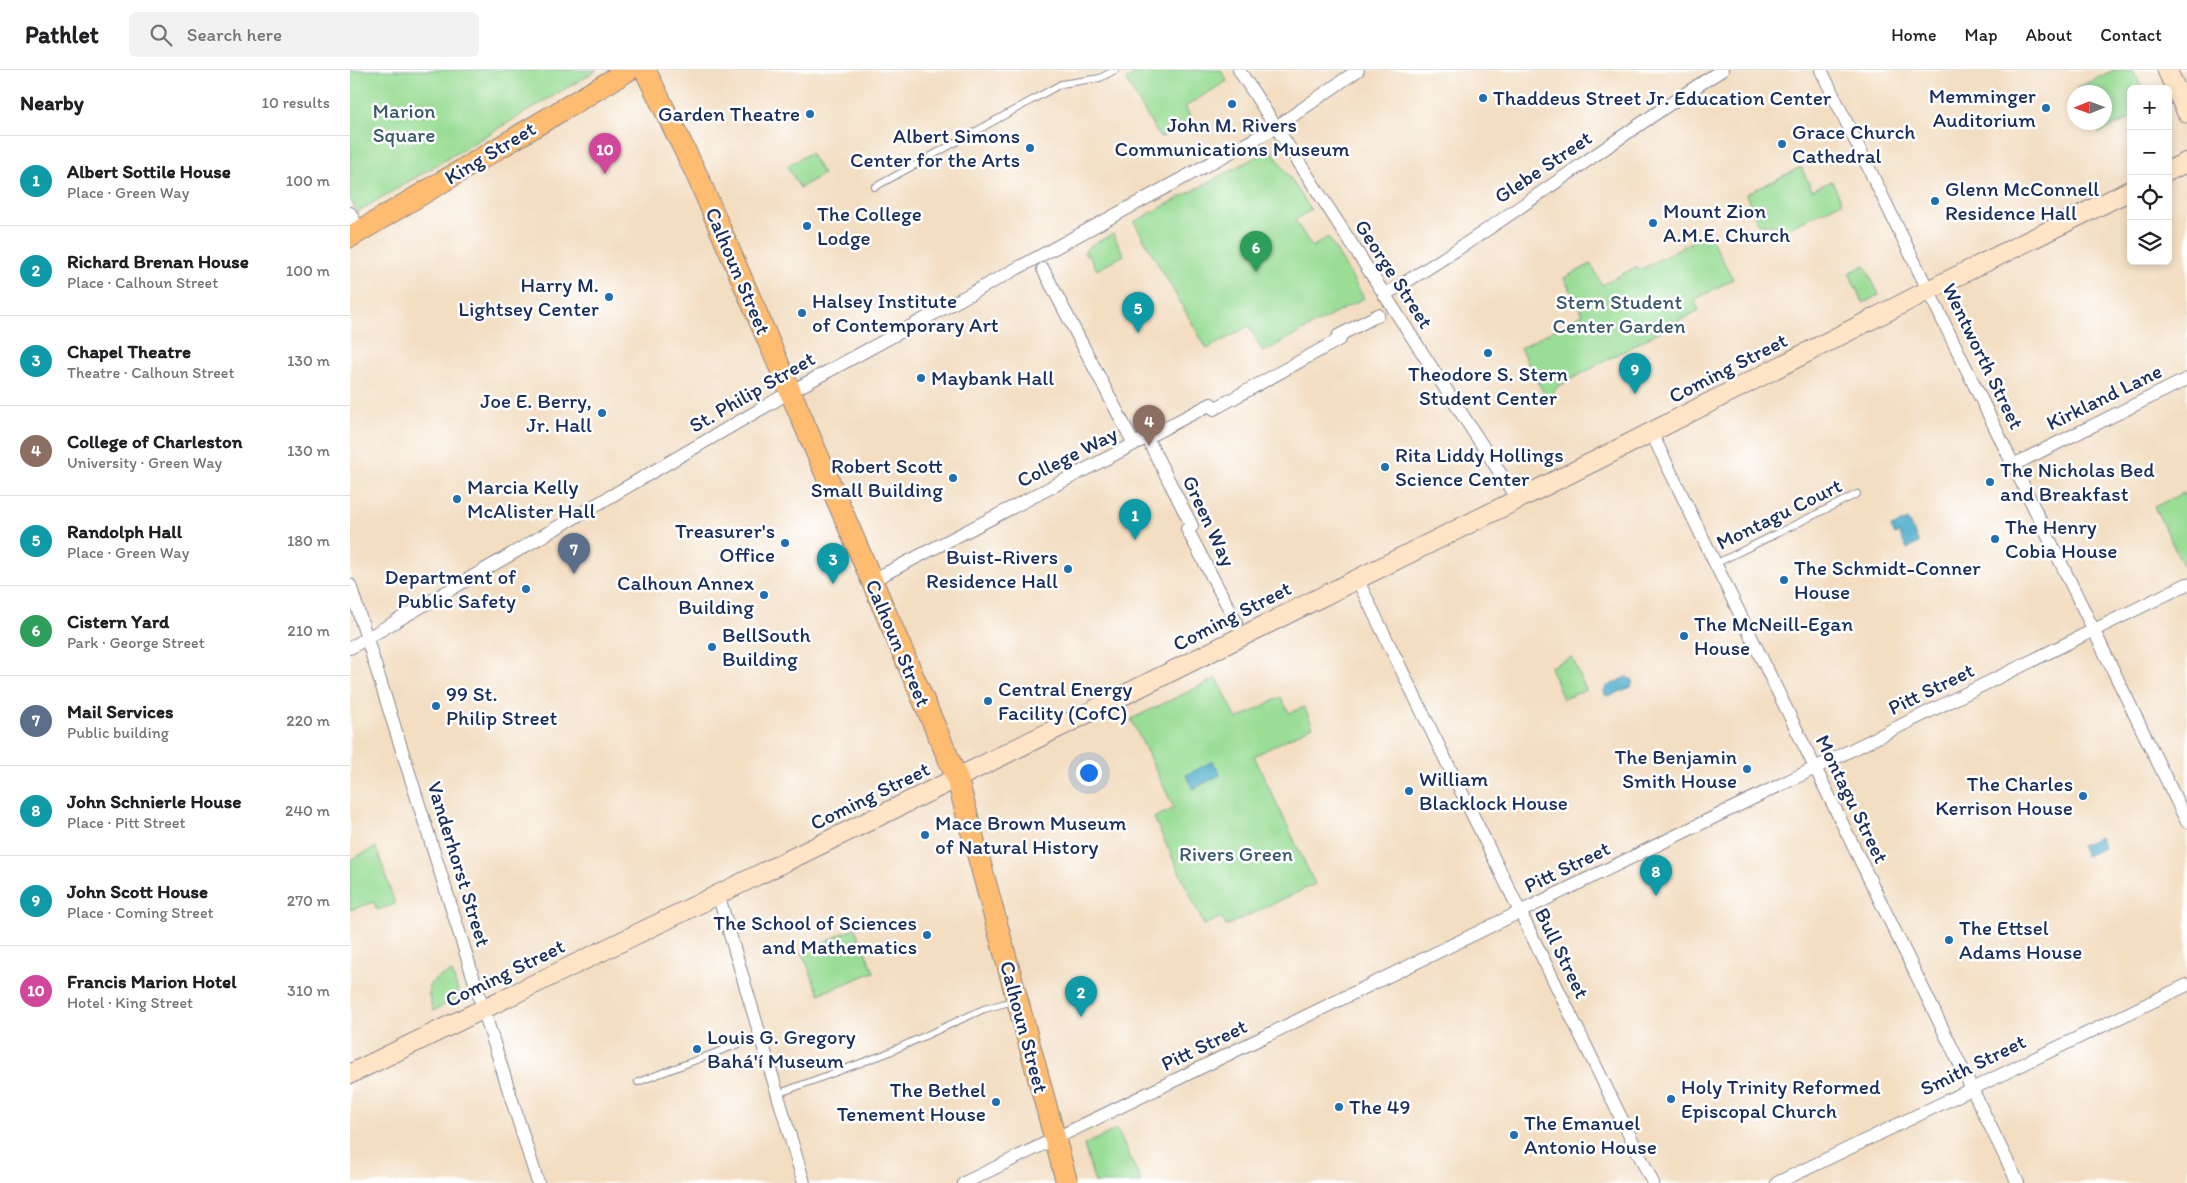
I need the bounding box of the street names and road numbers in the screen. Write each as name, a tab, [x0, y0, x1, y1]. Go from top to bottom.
street label: King Street	[440, 116, 540, 190]
street label: Glebe Street	[1489, 125, 1596, 208]
street label: Calhoun Street	[700, 204, 776, 338]
street label: George Street	[1350, 215, 1439, 333]
street label: Wentworth Street	[1937, 279, 2030, 433]
street label: Coming Street	[1664, 327, 1791, 408]
street label: St. Philip Street	[684, 345, 819, 438]
street label: Kirkland Lane	[2042, 358, 2166, 435]
street label: College Way	[1012, 420, 1121, 493]
street label: Green Way	[1178, 471, 1241, 570]
street label: Montagu Court	[1712, 472, 1846, 555]
street label: Coming Street	[1168, 575, 1295, 656]
street label: Calhoun Street	[860, 576, 936, 710]
street label: Pitt Street	[1884, 657, 1978, 720]
street label: Montagu Street	[1811, 730, 1894, 867]
street label: Coming Street	[806, 756, 934, 835]
street label: Vanderhorst Street	[422, 778, 497, 950]
street label: Pitt Street	[1520, 835, 1614, 898]
street label: Bull Street	[1530, 903, 1595, 1002]
street label: Coming Street	[441, 933, 569, 1012]
street label: Calhoun Street	[995, 958, 1054, 1096]
street label: Pitt Street	[1157, 1013, 1251, 1076]
street label: Smith Street	[1916, 1028, 2030, 1101]

